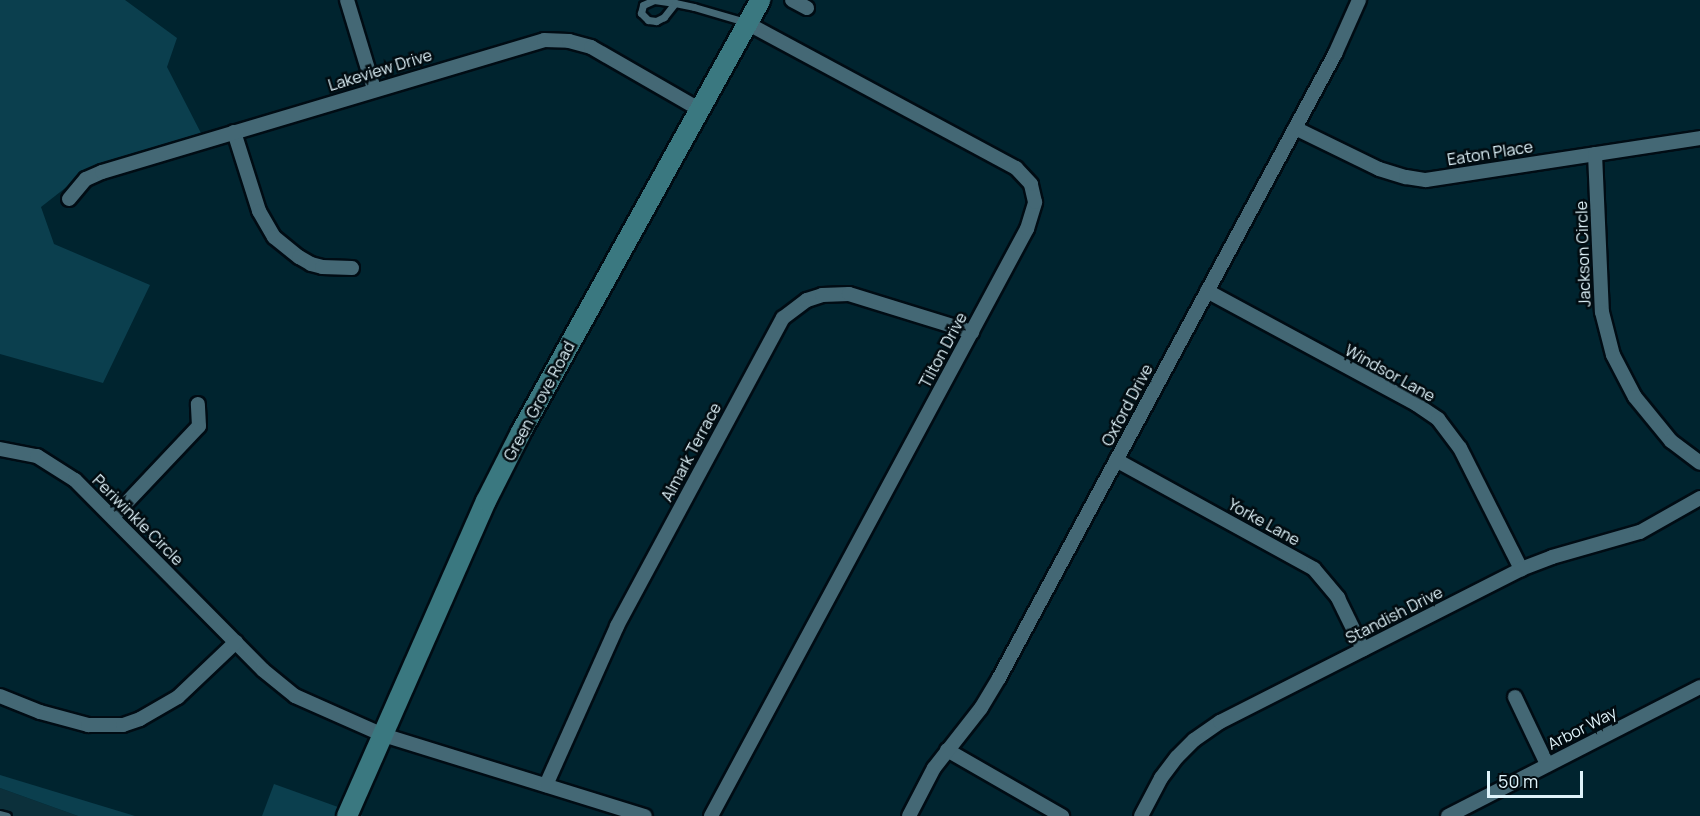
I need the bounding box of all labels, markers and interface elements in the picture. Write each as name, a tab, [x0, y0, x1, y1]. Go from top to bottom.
street label: Lakeview Drive	[326, 45, 434, 95]
street label: Eaton Place	[1446, 137, 1534, 169]
street label: Jackson Circle	[1572, 201, 1594, 307]
street label: Tilton Drive	[915, 309, 971, 391]
street label: Green Grove Road	[499, 338, 579, 464]
street label: Windsor Lane	[1342, 340, 1438, 406]
street label: Oxford Drive	[1097, 361, 1157, 449]
street label: Almark Terrace	[657, 399, 725, 505]
street label: Periwinkle Circle	[89, 471, 187, 569]
street label: Yorke Lane	[1225, 494, 1303, 550]
street label: Standish Drive	[1342, 582, 1446, 648]
street label: Arbor Way	[1544, 702, 1620, 754]
scale bar	[1490, 759, 1586, 797]
text: 50 m	[1498, 769, 1538, 793]

